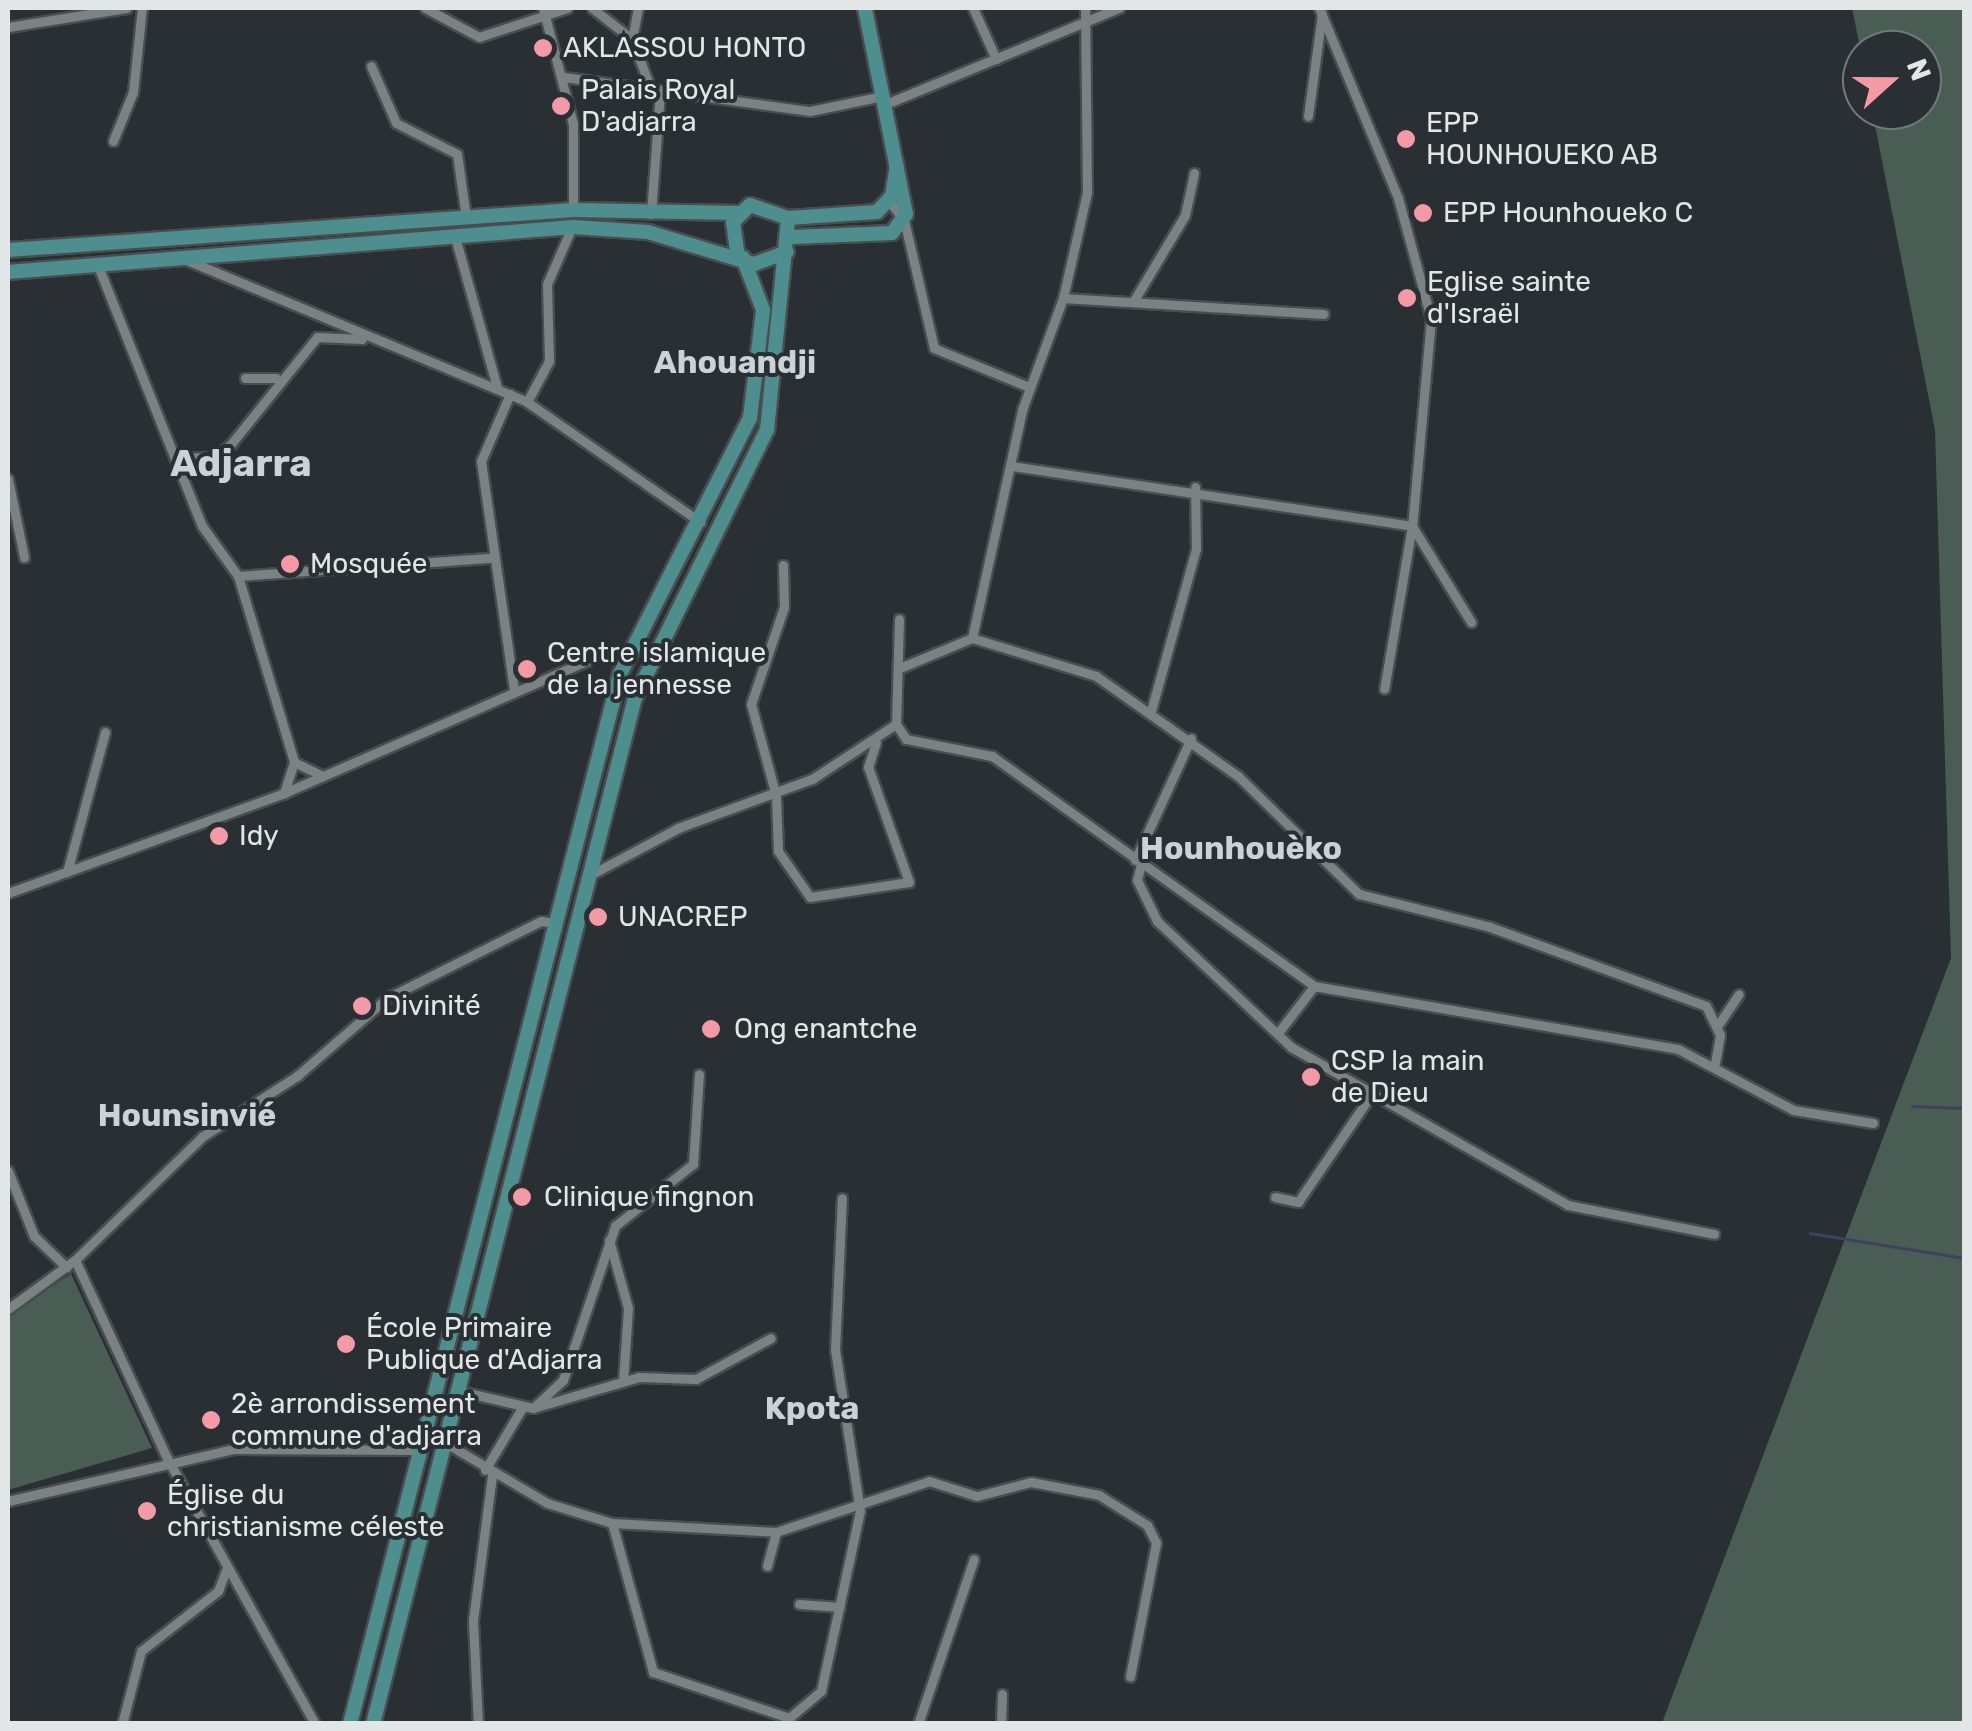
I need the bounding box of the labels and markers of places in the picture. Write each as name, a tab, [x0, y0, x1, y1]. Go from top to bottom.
place label: AKLASSOU HONTO	[563, 31, 806, 65]
marker: AKLASSOU HONTO	[532, 37, 554, 59]
place label: Palais Royal D'adjarra	[581, 73, 735, 139]
marker: Palais Royal D'adjarra	[550, 95, 572, 117]
place label: EPP HOUNHOUEKO AB	[1426, 106, 1659, 172]
marker: EPP HOUNHOUEKO AB	[1395, 128, 1417, 150]
place label: EPP Hounhoueko C	[1443, 196, 1694, 230]
marker: EPP Hounhoueko C	[1412, 202, 1434, 224]
place label: Eglise sainte d'Israël	[1427, 265, 1591, 331]
marker: Eglise sainte d'Israël	[1396, 287, 1418, 309]
place label: Mosquée	[310, 547, 427, 581]
marker: Mosquée	[279, 553, 301, 575]
place label: Centre islamique de la jennesse	[547, 636, 766, 702]
marker: Centre islamique de la jennesse	[516, 658, 538, 680]
place label: Idy	[239, 819, 279, 853]
marker: Idy	[208, 825, 230, 847]
place label: UNACREP	[618, 900, 747, 934]
marker: UNACREP	[587, 906, 609, 928]
place label: Divinité	[382, 989, 481, 1023]
marker: Divinité	[351, 995, 373, 1017]
place label: Ong enantche	[734, 1012, 918, 1046]
marker: Ong enantche	[698, 1016, 724, 1042]
place label: CSP la main de Dieu	[1331, 1044, 1485, 1110]
marker: CSP la main de Dieu	[1300, 1066, 1322, 1088]
place label: Clinique fingnon	[544, 1180, 755, 1214]
marker: Clinique fingnon	[509, 1184, 535, 1210]
place label: École Primaire Publique d'Adjarra	[366, 1311, 602, 1377]
marker: École Primaire Publique d'Adjarra	[335, 1333, 357, 1355]
place label: 2è arrondissement commune d'adjarra	[231, 1387, 482, 1453]
marker: 2è arrondissement commune d'adjarra	[200, 1409, 222, 1431]
place label: Église du christianisme céleste	[167, 1478, 444, 1544]
marker: Église du christianisme céleste	[136, 1500, 158, 1522]

